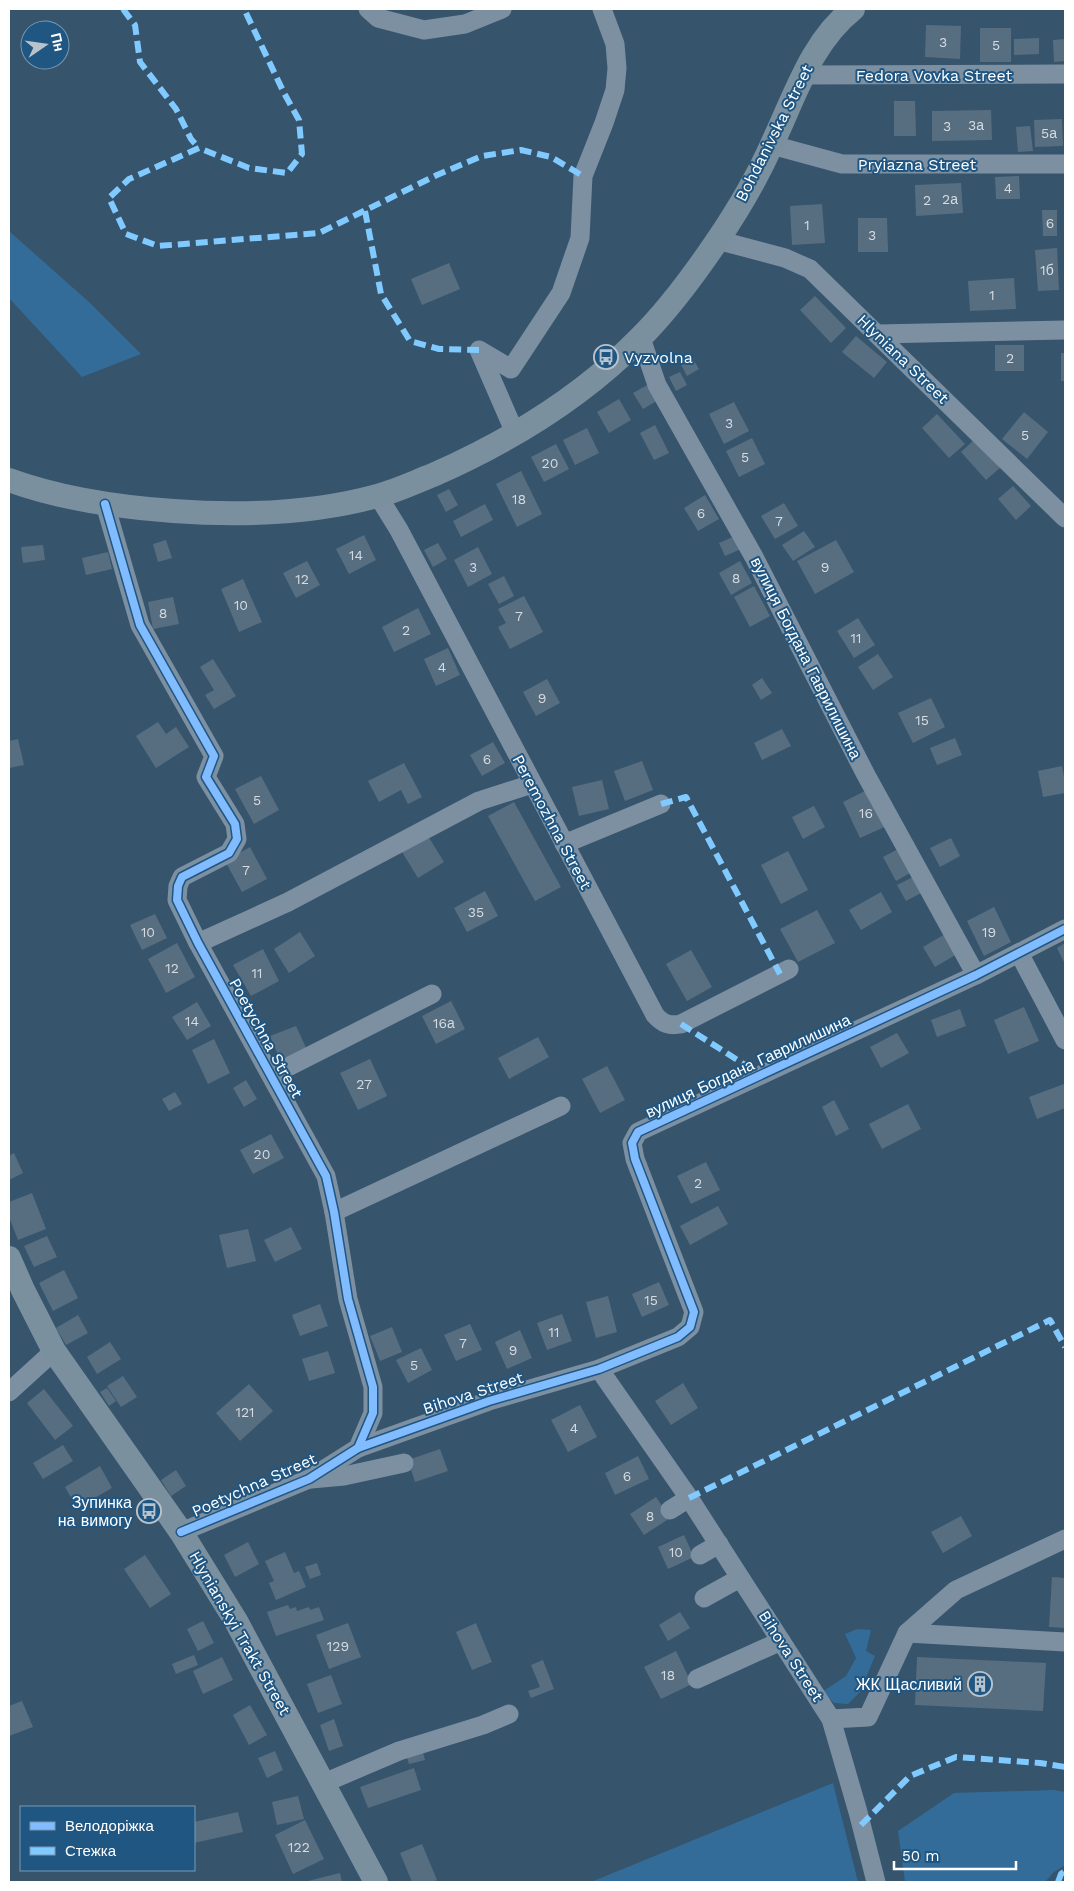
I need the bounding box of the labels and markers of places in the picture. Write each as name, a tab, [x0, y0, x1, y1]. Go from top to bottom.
bus stop icon: Vyzvolna	[593, 344, 619, 370]
place label: Vyzvolna	[624, 348, 693, 367]
place label: Зупинка на вимогу	[58, 1493, 132, 1530]
bus stop icon: Зупинка на вимогу	[136, 1498, 162, 1524]
building icon: ЖК Щасливий	[967, 1671, 993, 1697]
place label: ЖК Щасливий	[856, 1675, 962, 1694]

